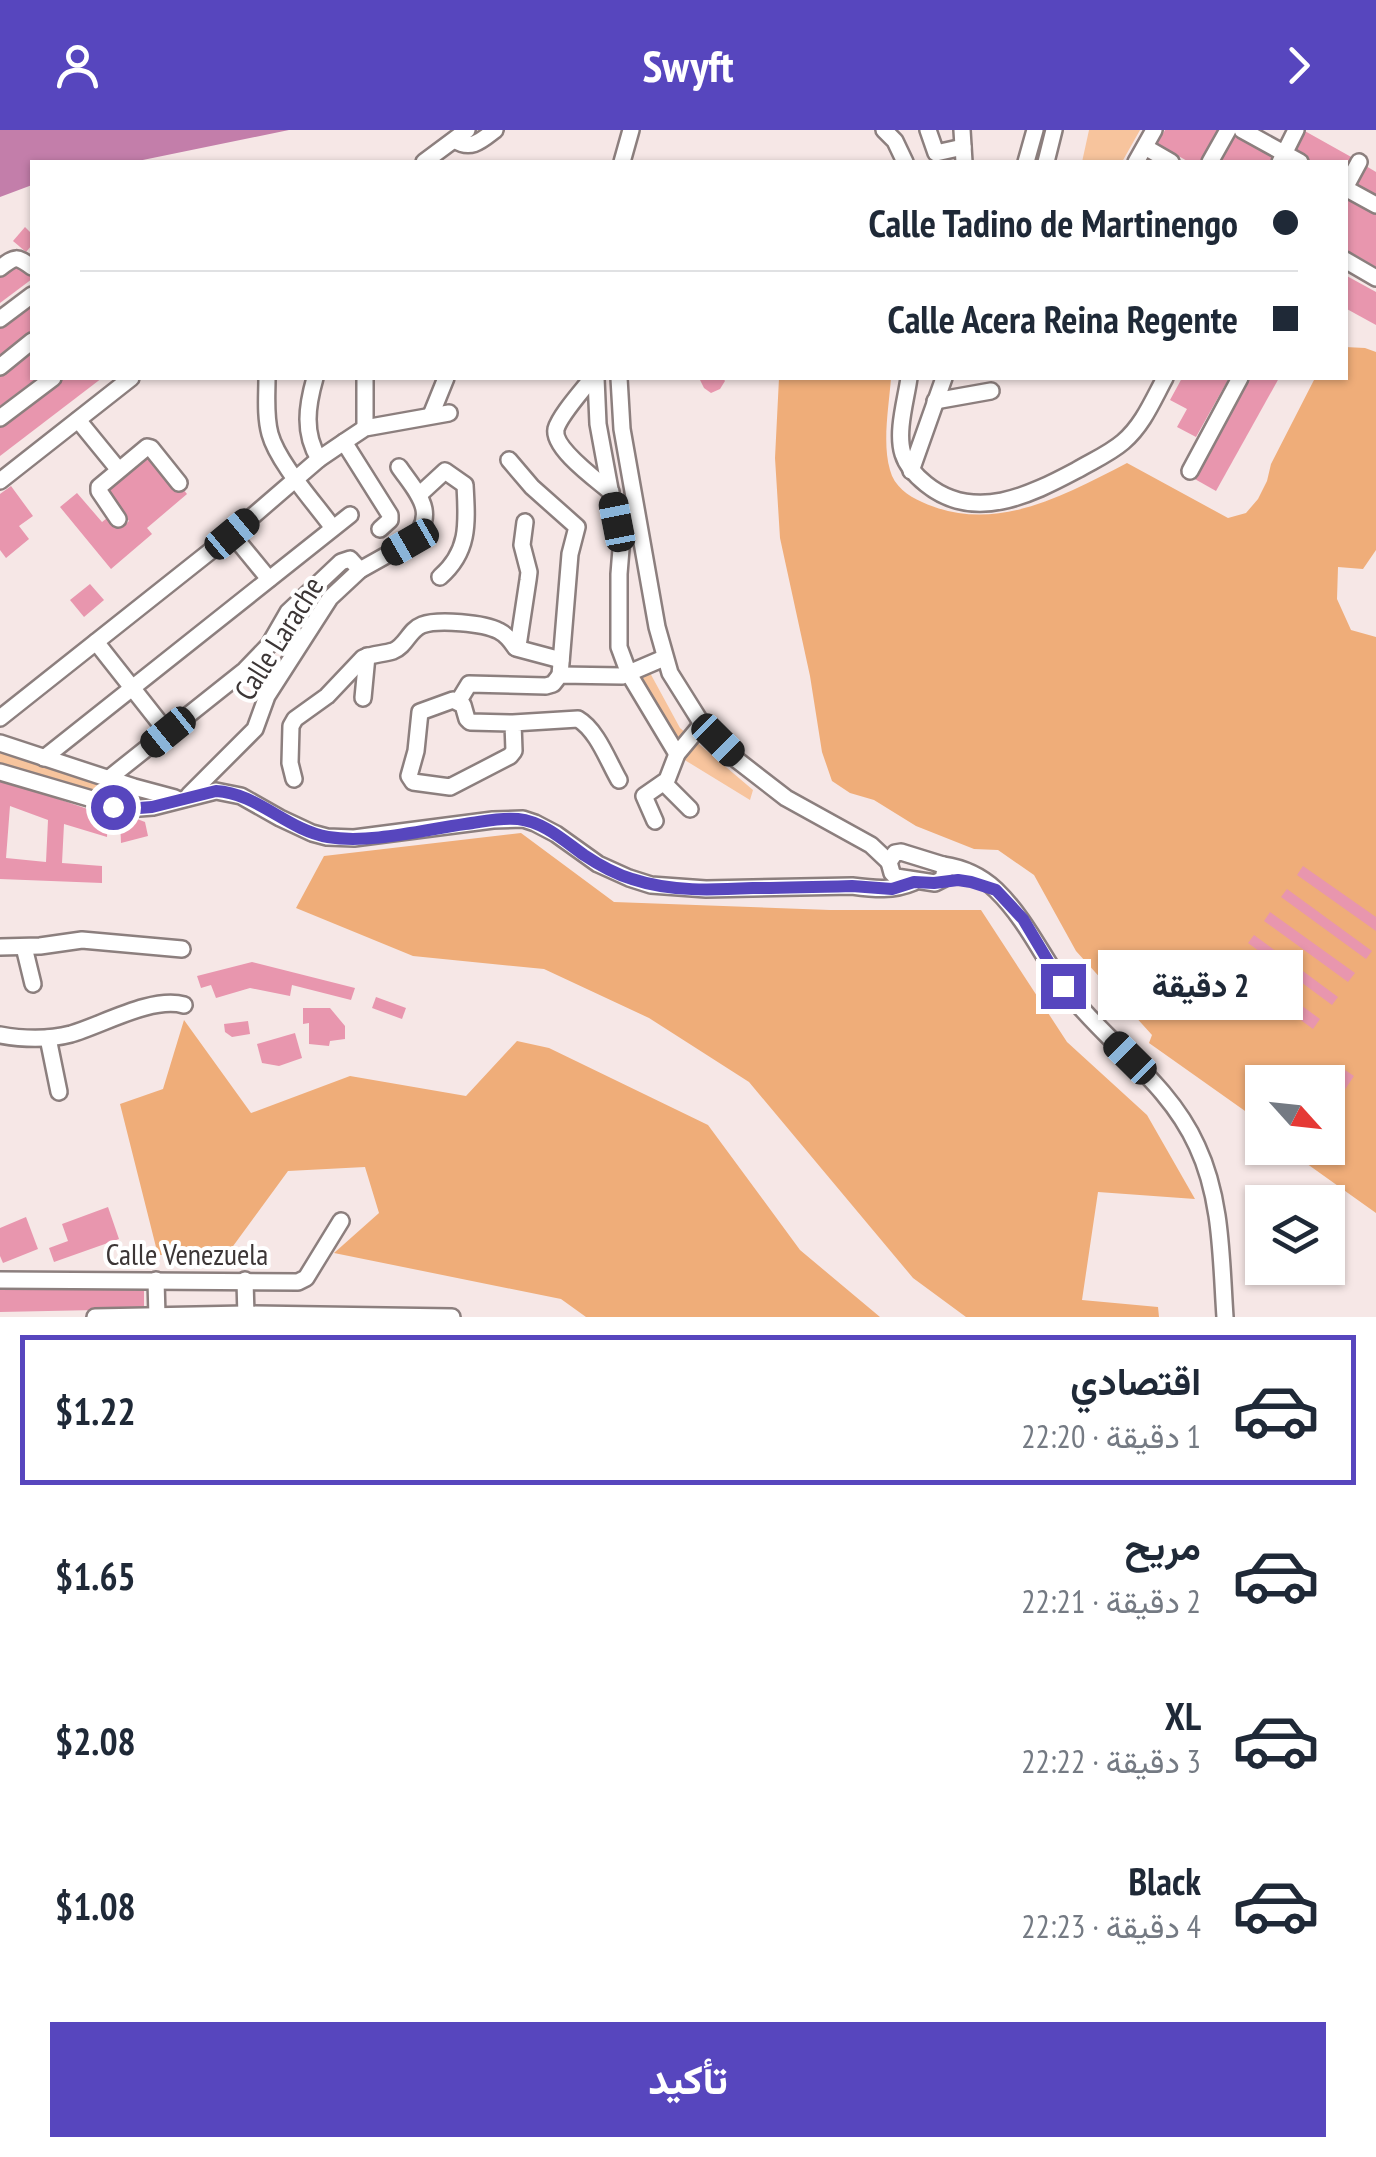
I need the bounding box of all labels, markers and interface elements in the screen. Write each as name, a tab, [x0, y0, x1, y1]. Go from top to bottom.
text: Swyft	[643, 36, 734, 94]
icon: person	[50, 38, 105, 93]
icon: forward	[1271, 38, 1326, 93]
text: Calle Tadino de Martinengo	[868, 198, 1238, 247]
text: Calle Acera Reina Regente	[888, 294, 1238, 343]
car	[597, 490, 637, 554]
car	[199, 503, 265, 565]
car	[377, 514, 443, 570]
street label: Calle Larache	[225, 569, 331, 707]
car	[135, 701, 201, 763]
car	[686, 708, 750, 772]
route start	[91, 785, 136, 830]
callout: 2 دقيقة	[1098, 951, 1303, 1021]
route end	[1041, 964, 1086, 1009]
text: 2 دقيقة	[1152, 964, 1249, 1006]
car	[1098, 1026, 1162, 1090]
north arrow	[1245, 1065, 1345, 1165]
map controls	[1245, 1065, 1345, 1285]
button: layers	[1245, 1185, 1345, 1285]
street label: Calle Venezuela	[106, 1234, 268, 1273]
text: اقتصادي	[1070, 1356, 1201, 1405]
icon: car	[1231, 1365, 1321, 1455]
text: $1.22	[55, 1386, 136, 1435]
text: 1 دقيقة · 22:20	[1021, 1415, 1201, 1457]
text: مريح	[1125, 1521, 1201, 1570]
icon: car	[1231, 1530, 1321, 1620]
text: $1.65	[55, 1551, 136, 1600]
text: 2 دقيقة · 22:21	[1021, 1580, 1201, 1622]
text: XL	[1165, 1691, 1201, 1740]
icon: car	[1231, 1695, 1321, 1785]
text: $2.08	[55, 1716, 136, 1765]
text: 3 دقيقة · 22:22	[1021, 1740, 1201, 1782]
text: Black	[1128, 1856, 1201, 1905]
icon: car	[1231, 1860, 1321, 1950]
text: $1.08	[55, 1881, 136, 1930]
text: 4 دقيقة · 22:23	[1021, 1905, 1201, 1947]
button: تأكيد	[50, 2022, 1326, 2137]

